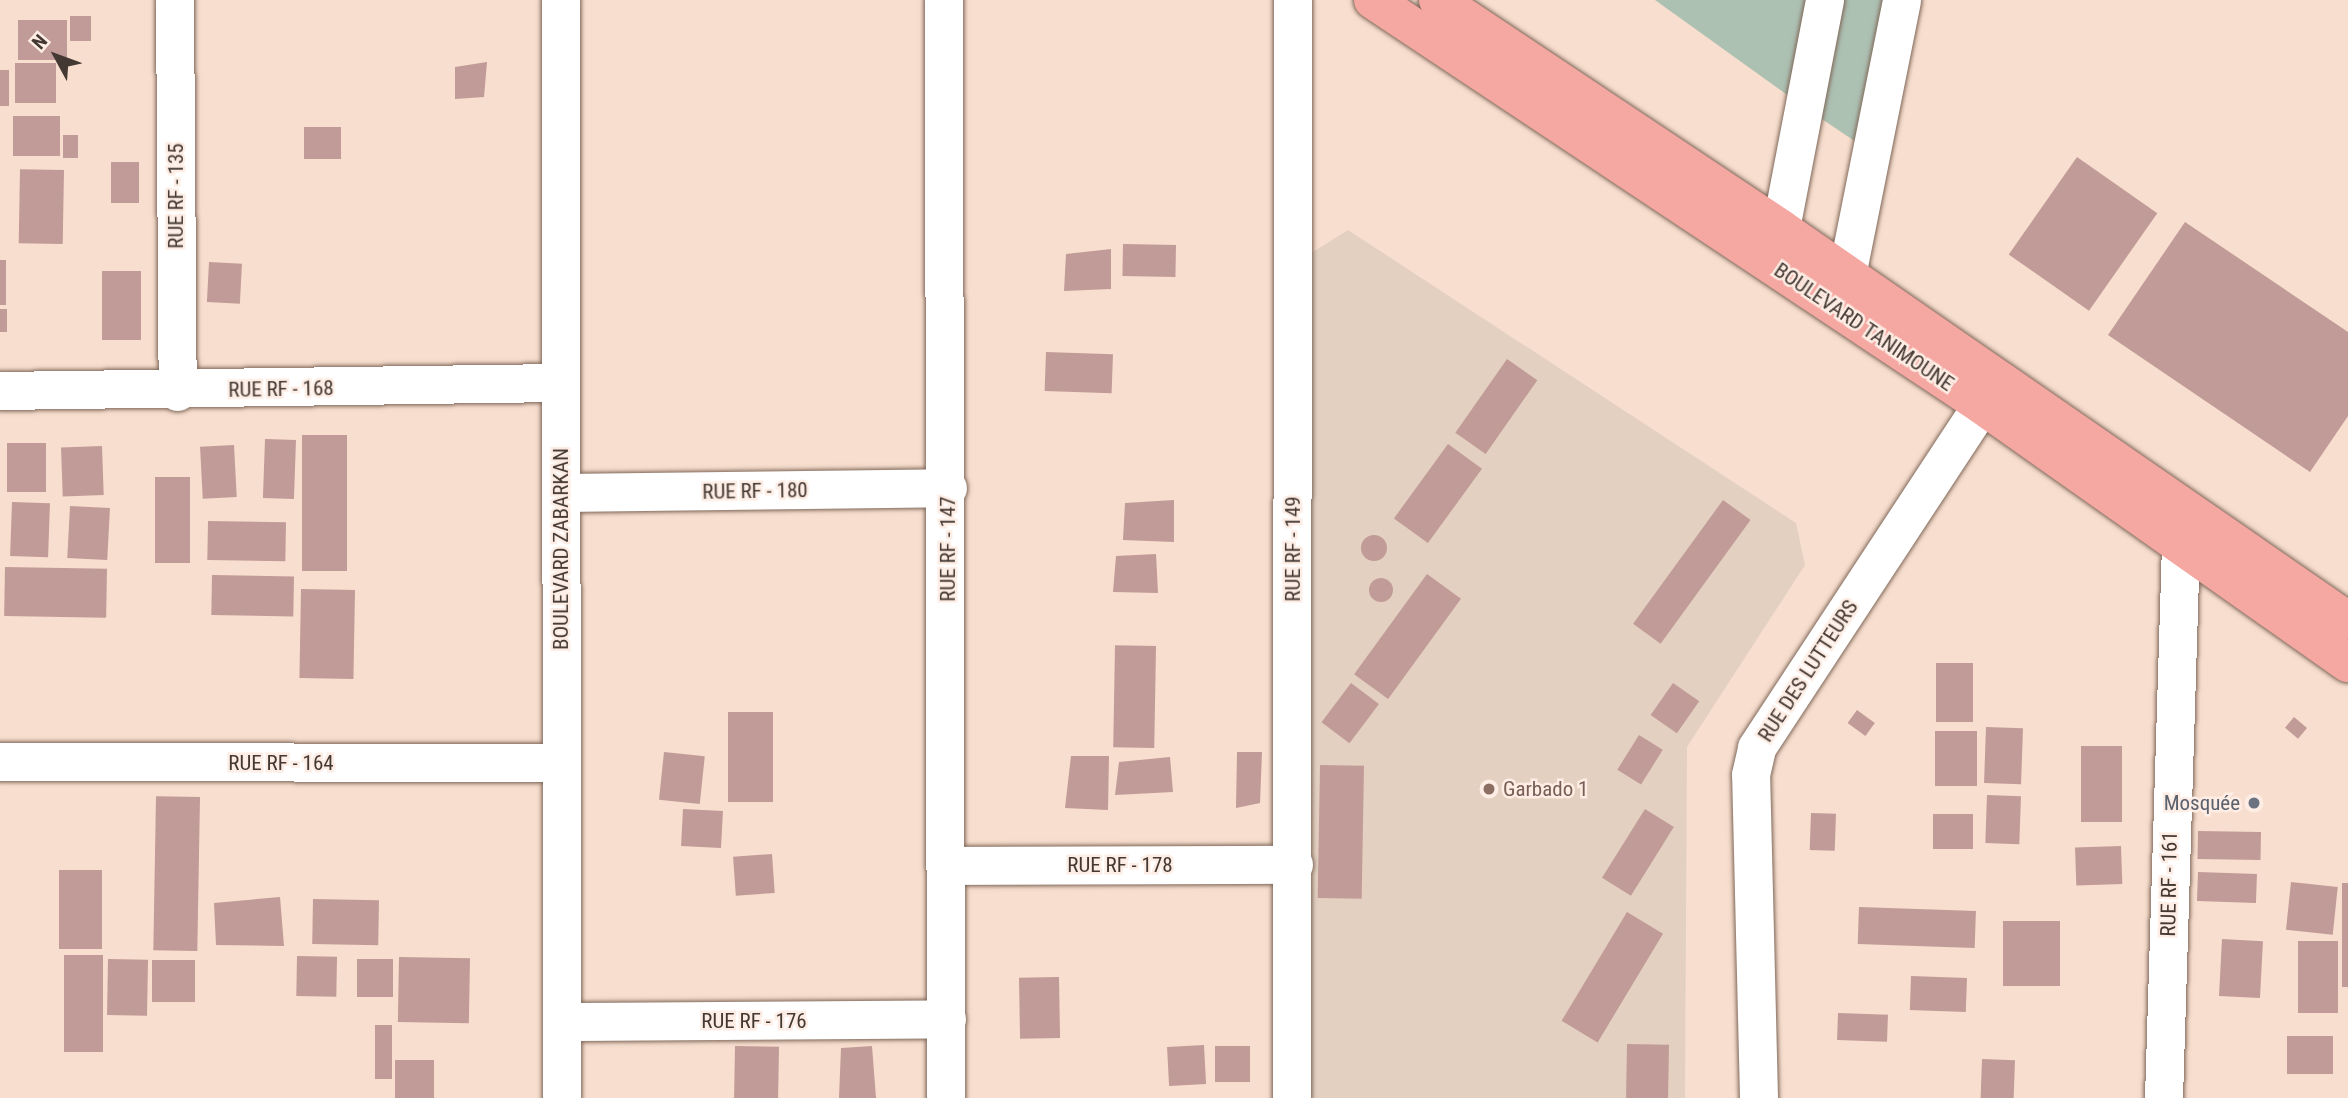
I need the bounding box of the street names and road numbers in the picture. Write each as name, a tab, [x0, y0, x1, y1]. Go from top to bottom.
street label: RUE RF - 135	[163, 143, 189, 249]
street label: BOULEVARD TANIMOUNE	[1769, 257, 1959, 397]
street label: RUE RF - 168	[228, 375, 334, 403]
street label: BOULEVARD ZABARKAN	[548, 448, 574, 650]
street label: RUE RF - 180	[702, 477, 808, 505]
street label: RUE RF - 147	[935, 496, 961, 602]
street label: RUE RF - 149	[1280, 496, 1306, 602]
street label: RUE DES LUTTEURS	[1753, 595, 1863, 747]
street label: RUE RF - 164	[228, 750, 334, 776]
street label: RUE RF - 161	[2155, 831, 2183, 937]
street label: RUE RF - 178	[1067, 852, 1173, 878]
street label: RUE RF - 176	[701, 1008, 807, 1034]

